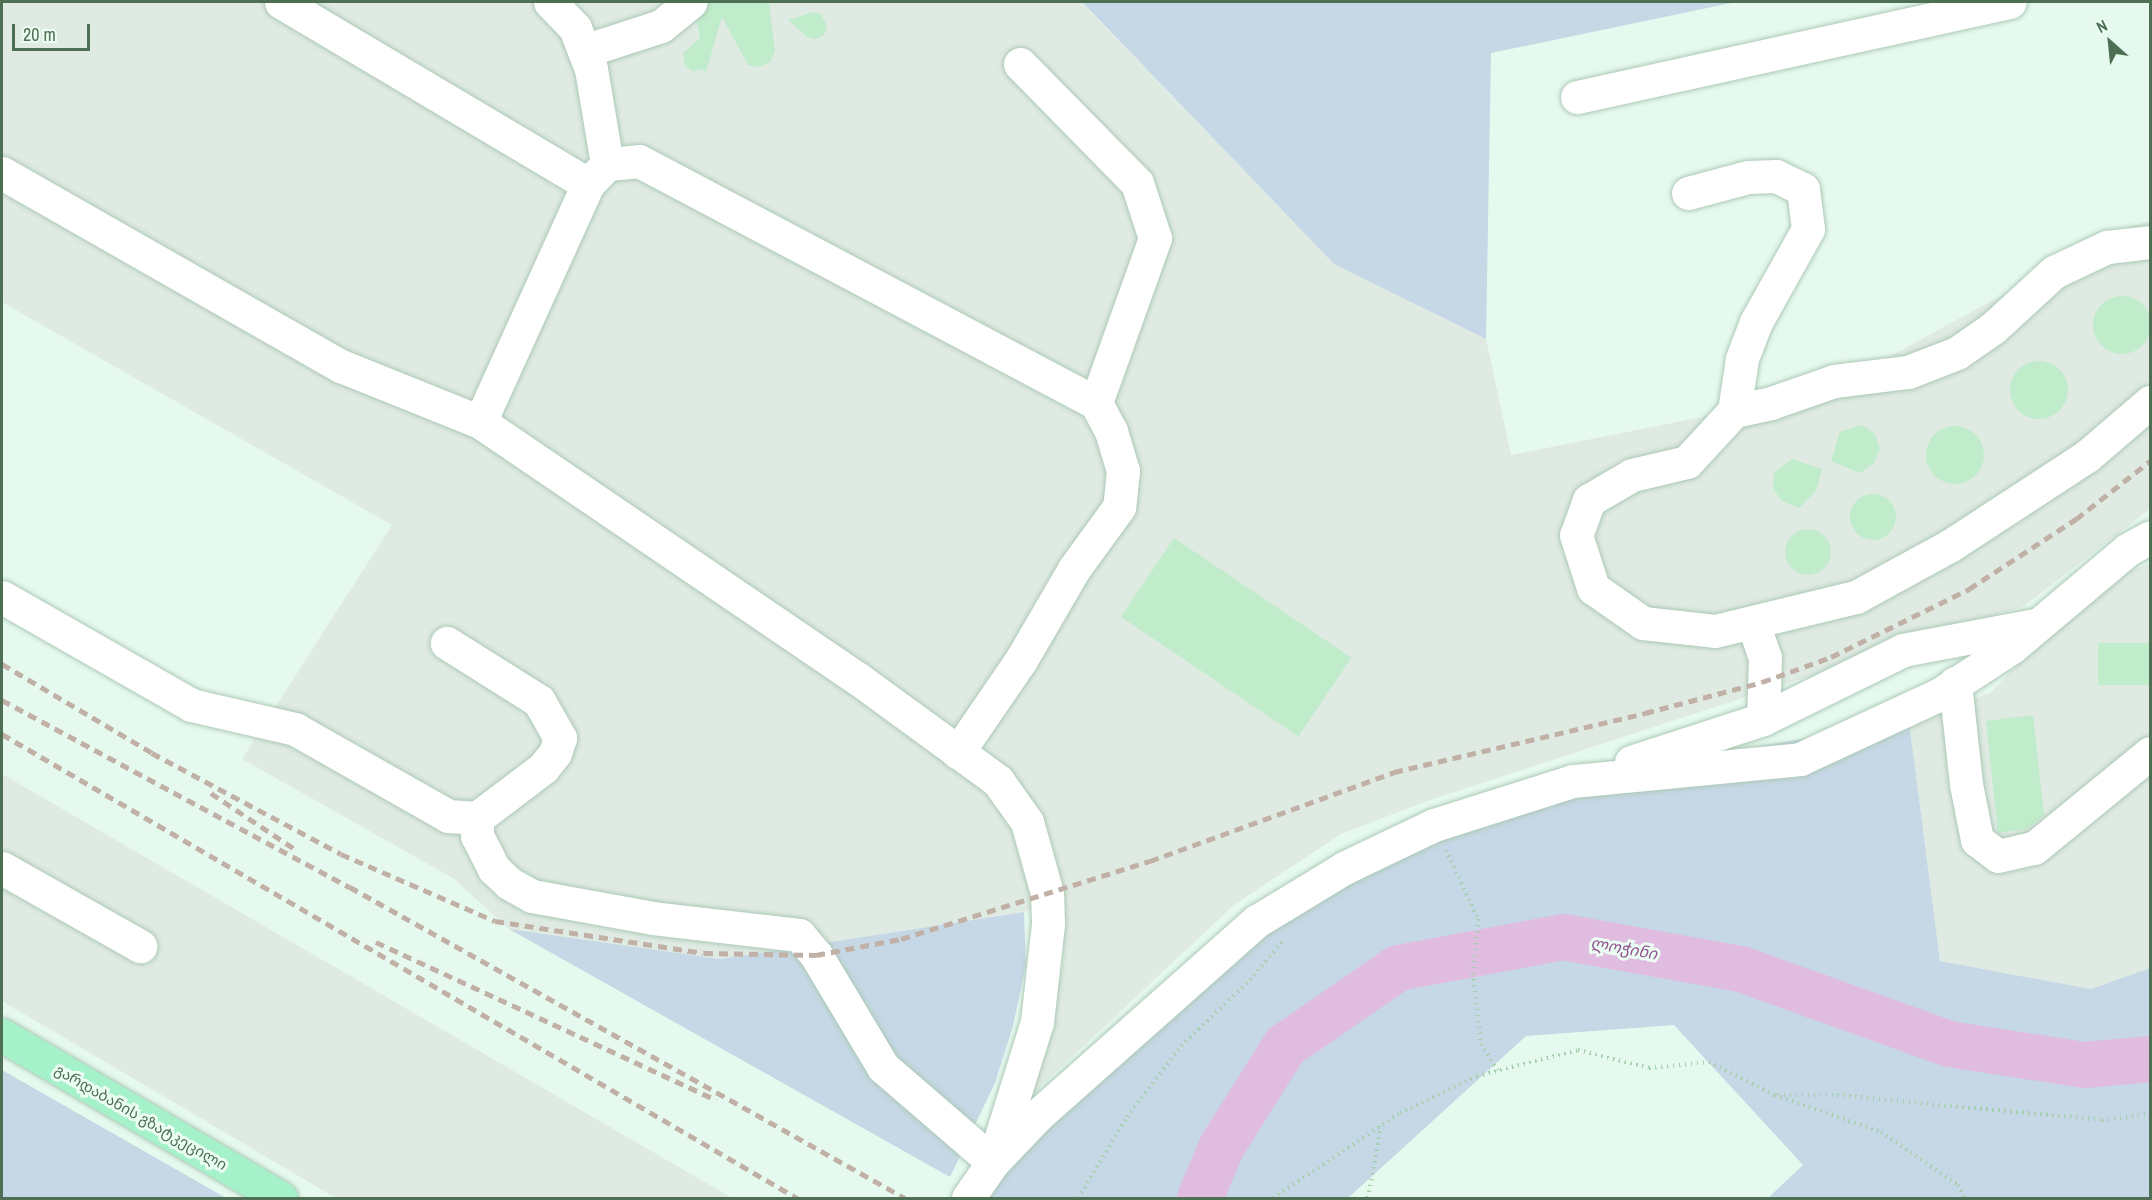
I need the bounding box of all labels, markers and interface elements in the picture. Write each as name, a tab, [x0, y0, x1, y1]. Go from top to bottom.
scale bar	[15, 12, 93, 50]
north arrow	[2080, 12, 2140, 72]
text: N	[2093, 14, 2111, 38]
text: 20 m	[23, 22, 56, 47]
water label: ლოჭინი	[1589, 933, 1659, 963]
street label: გარდაბანის გზატკეცილი	[52, 1060, 230, 1174]

